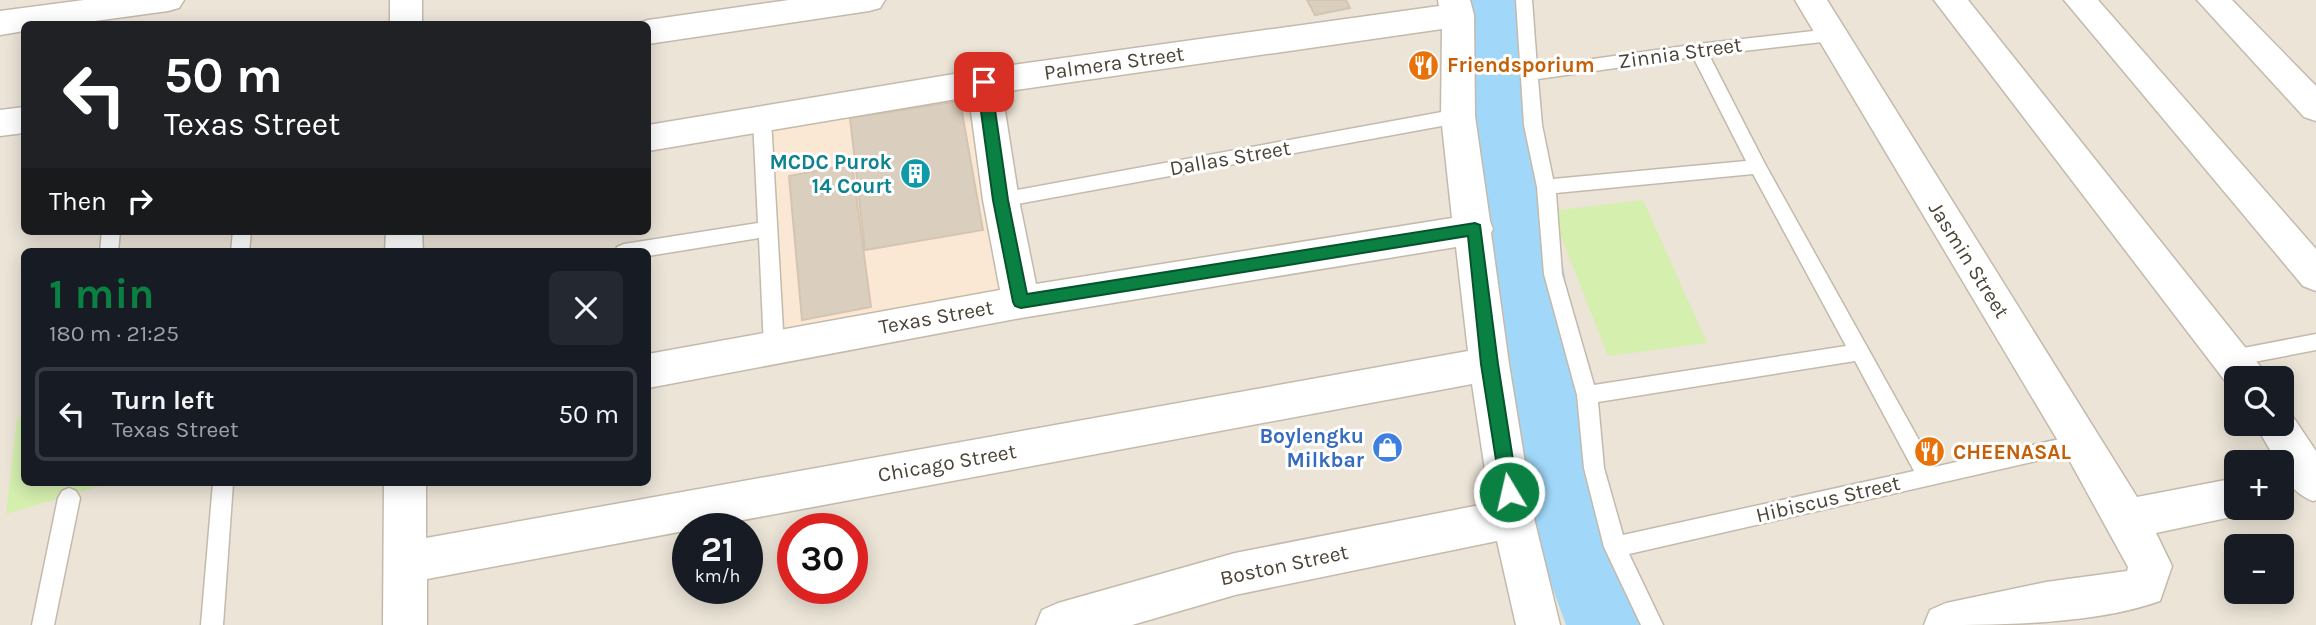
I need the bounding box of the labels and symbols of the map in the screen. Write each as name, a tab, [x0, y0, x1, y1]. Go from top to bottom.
street label: Zinnia Street	[1617, 32, 1743, 74]
street label: Palmera Street	[1042, 41, 1186, 85]
restaurant icon: Friendsporium	[1407, 48, 1441, 82]
pin	[954, 52, 1014, 112]
place label: Friendsporium	[1447, 53, 1595, 77]
street label: Dallas Street	[1168, 136, 1292, 180]
place label: MCDC Purok 14 Court	[769, 150, 893, 198]
building icon: MCDC Purok 14 Court	[898, 157, 932, 191]
street label: Jasmin Street	[1924, 198, 2014, 323]
street label: Texas Street	[877, 295, 995, 339]
place label: Boylengku Milkbar	[1260, 424, 1365, 472]
shop icon: Boylengku Milkbar	[1370, 431, 1404, 465]
restaurant icon: CHEENASAL	[1913, 435, 1947, 469]
street label: Chicago Street	[876, 439, 1018, 487]
place label: CHEENASAL	[1953, 440, 2071, 464]
position arrow	[1472, 455, 1546, 529]
street label: Hibiscus Street	[1754, 471, 1903, 527]
speed limit sign: 30	[777, 513, 868, 604]
street label: Boston Street	[1218, 540, 1350, 590]

